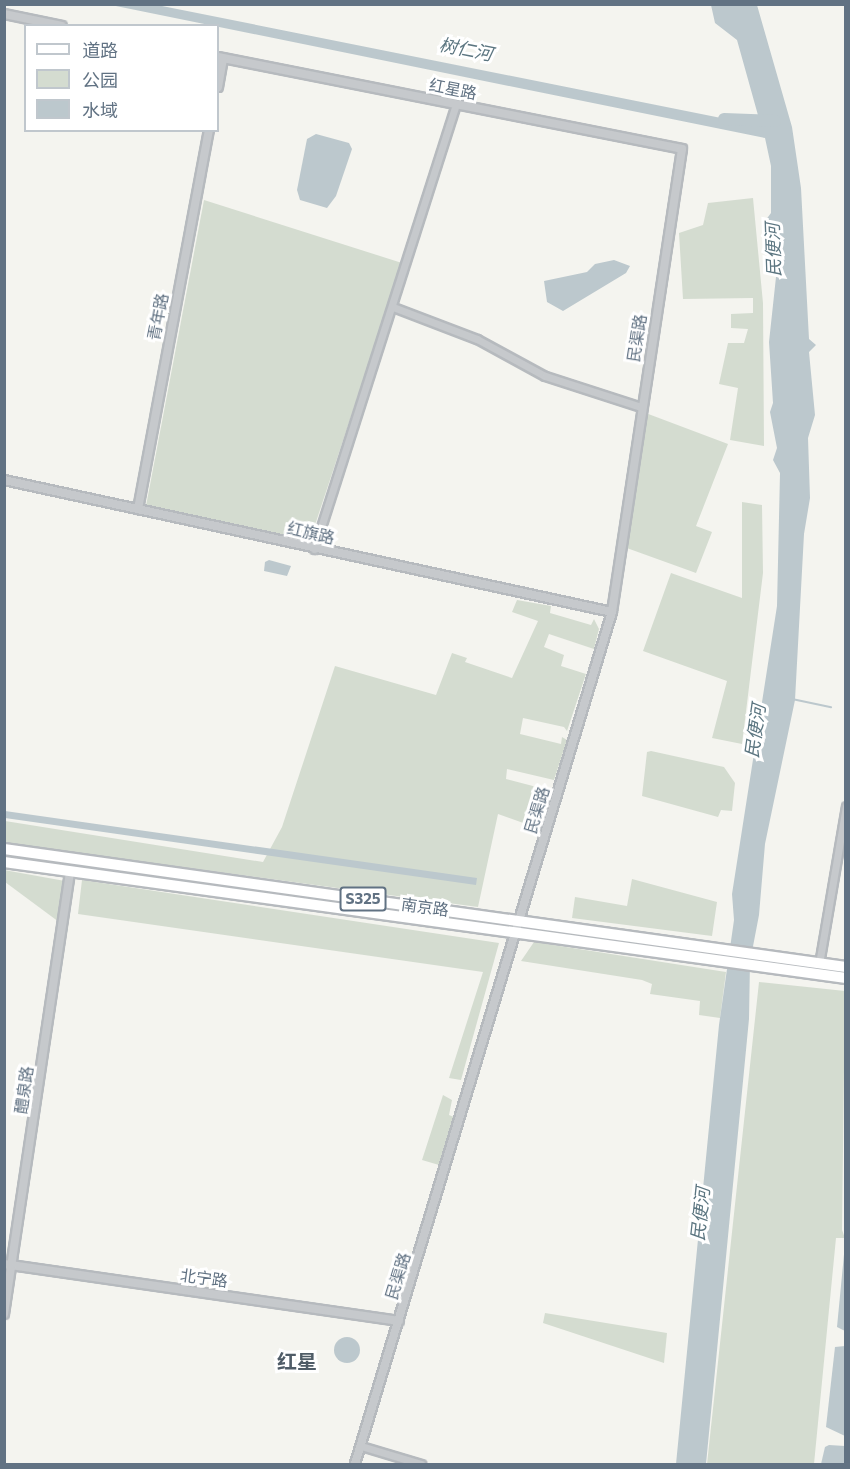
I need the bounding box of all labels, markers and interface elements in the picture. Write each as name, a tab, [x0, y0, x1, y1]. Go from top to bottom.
legend	[24, 24, 219, 132]
water label: 树仁河	[437, 33, 495, 65]
text: 道路	[82, 39, 118, 61]
text: 公园	[82, 69, 118, 91]
street label: 红星路	[428, 75, 478, 103]
text: 水域	[82, 99, 118, 121]
water label: 民便河	[761, 223, 785, 277]
street label: 青年路	[144, 292, 172, 342]
street label: 民渠路	[624, 313, 650, 363]
street label: 红旗路	[285, 518, 337, 548]
water label: 民便河	[741, 703, 769, 759]
street label: 民渠路	[521, 784, 553, 836]
road number: S325	[339, 887, 387, 911]
street label: 南京路	[400, 894, 450, 920]
street label: 醴泉路	[11, 1065, 37, 1115]
water label: 民便河	[686, 1186, 714, 1242]
street label: 民渠路	[382, 1250, 414, 1302]
street label: 北宁路	[179, 1265, 229, 1291]
district label: 红星	[277, 1349, 317, 1373]

